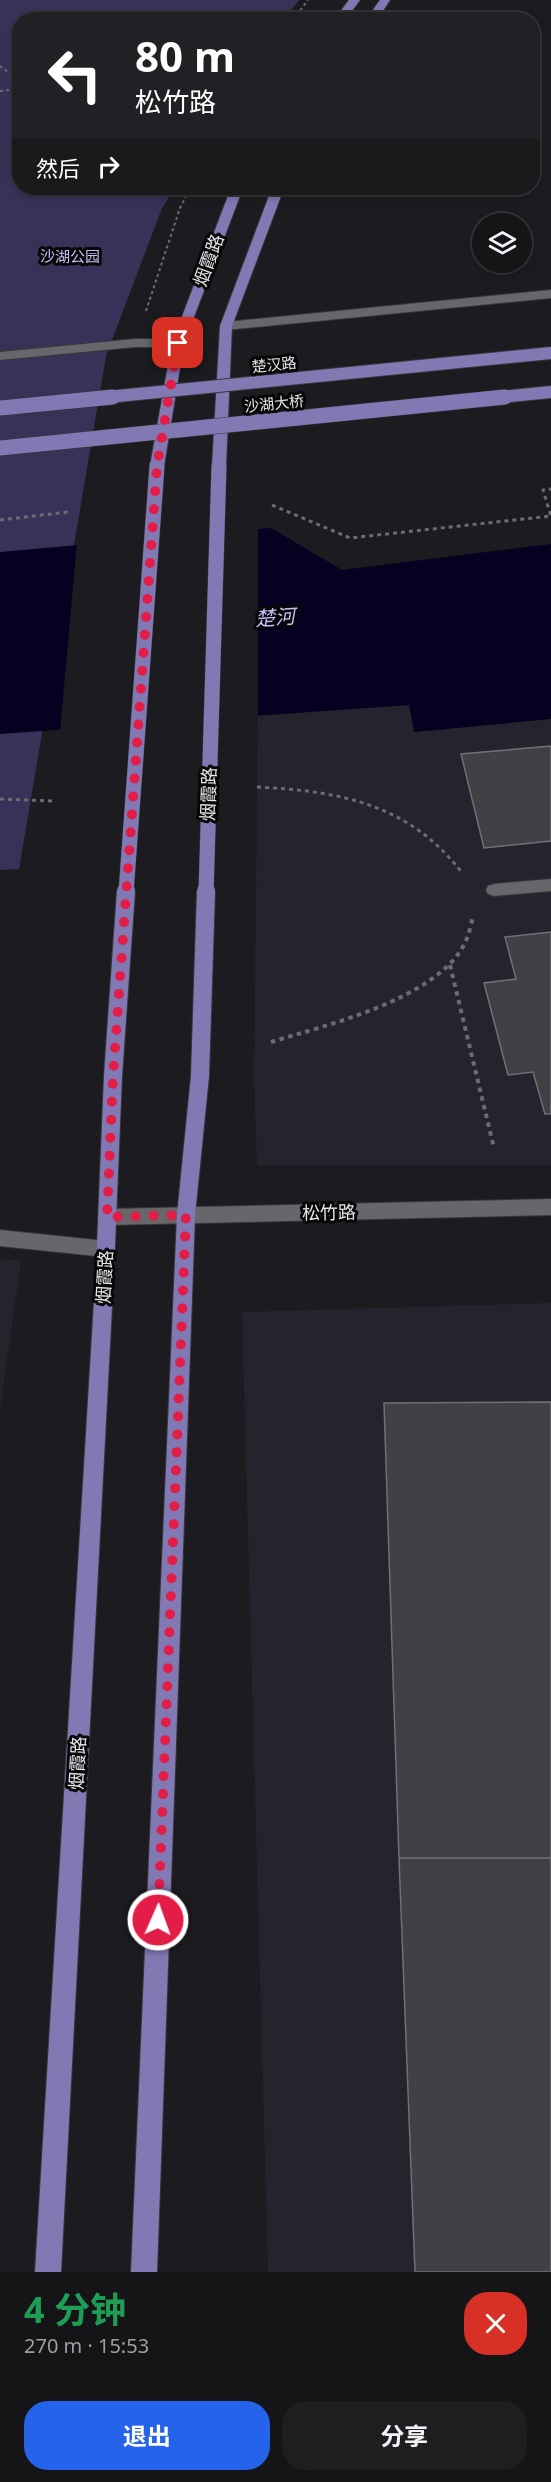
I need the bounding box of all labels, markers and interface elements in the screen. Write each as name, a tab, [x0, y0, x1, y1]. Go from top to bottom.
text: 80 m	[135, 27, 235, 84]
icon: left	[36, 36, 114, 114]
text: 松竹路	[135, 83, 216, 120]
icon: right	[92, 150, 125, 183]
text: 然后	[36, 153, 80, 183]
map controls	[472, 213, 532, 273]
button: layers	[472, 213, 532, 273]
street label: 烟霞路	[187, 231, 229, 289]
park label: 沙湖公园	[40, 246, 100, 266]
pin	[152, 317, 203, 368]
icon: arrive	[161, 326, 194, 359]
street label: 楚汉路	[251, 352, 297, 376]
street label: 沙湖大桥	[243, 390, 305, 416]
water label: 楚河	[254, 602, 300, 632]
street label: 烟霞路	[195, 767, 221, 821]
street label: 松竹路	[302, 1200, 356, 1224]
street label: 烟霞路	[91, 1249, 117, 1305]
street label: 烟霞路	[64, 1735, 90, 1791]
position arrow	[126, 1888, 190, 1952]
text: 4 分钟	[24, 2285, 126, 2334]
button: close	[464, 2292, 527, 2355]
text: 270 m · 15:53	[24, 2332, 149, 2359]
button: 退出	[24, 2401, 270, 2470]
button: 分享	[282, 2401, 527, 2470]

